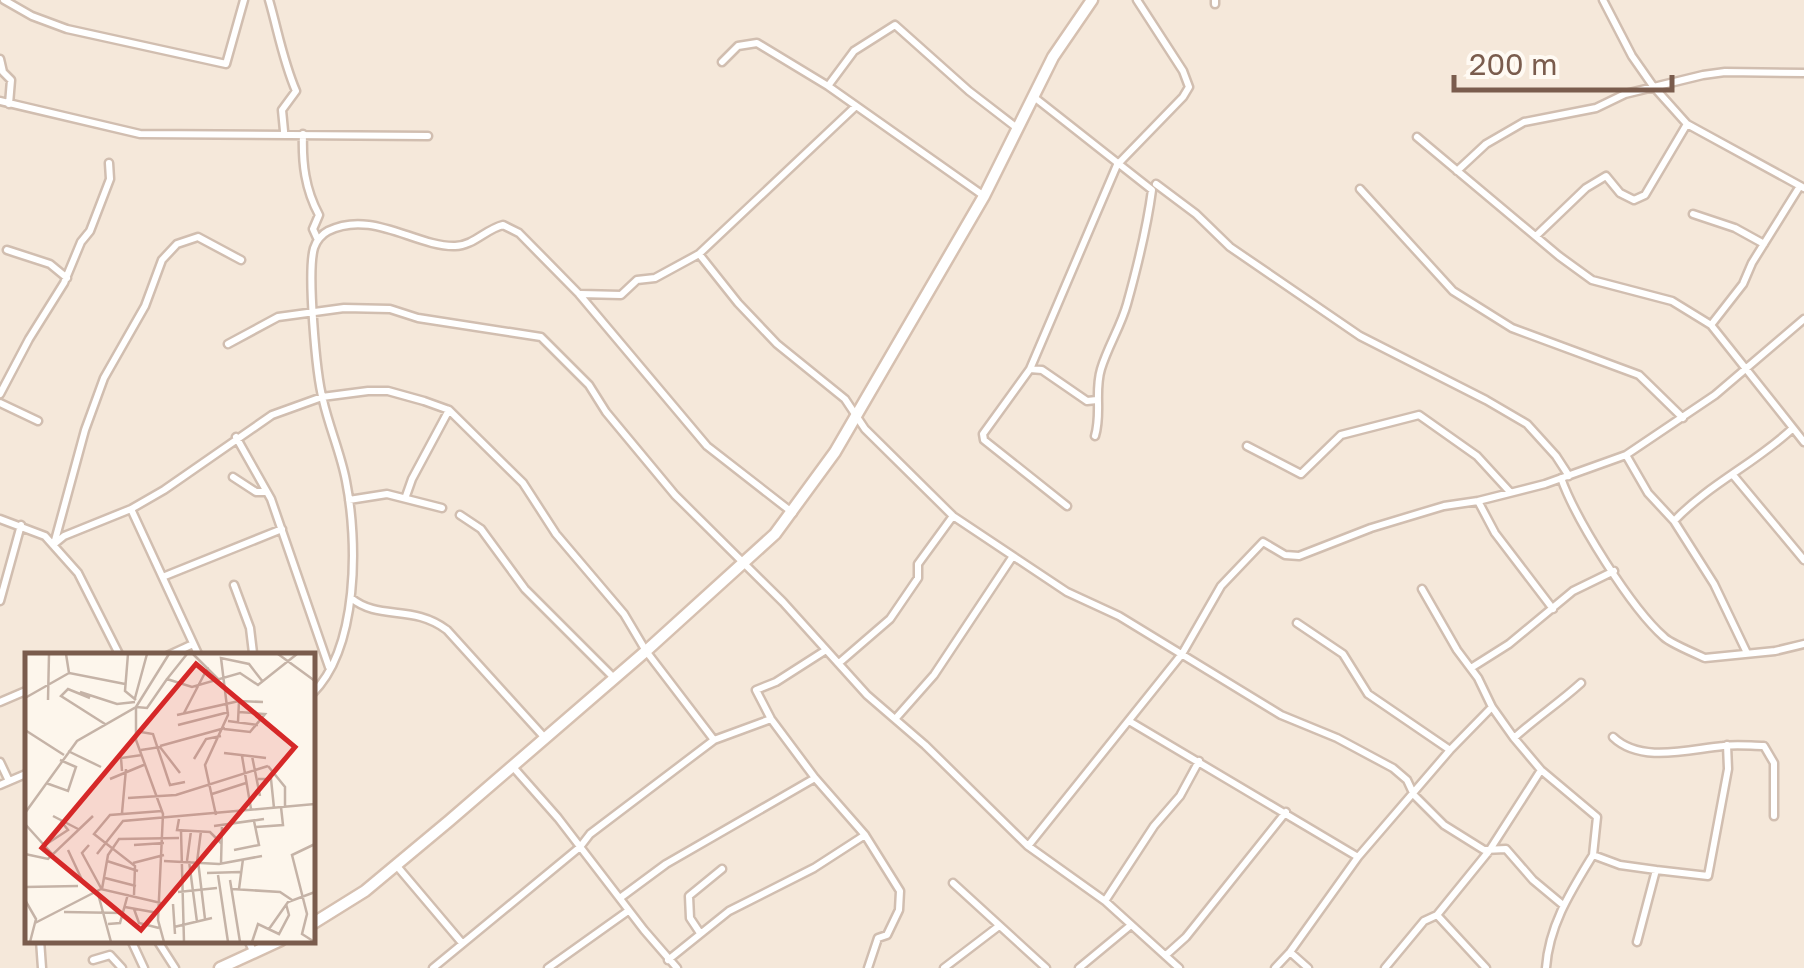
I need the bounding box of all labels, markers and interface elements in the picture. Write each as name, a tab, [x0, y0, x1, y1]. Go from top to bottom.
scale bar	[1454, 30, 1672, 92]
text: 200 m	[1469, 46, 1558, 82]
inset map	[25, 653, 315, 943]

